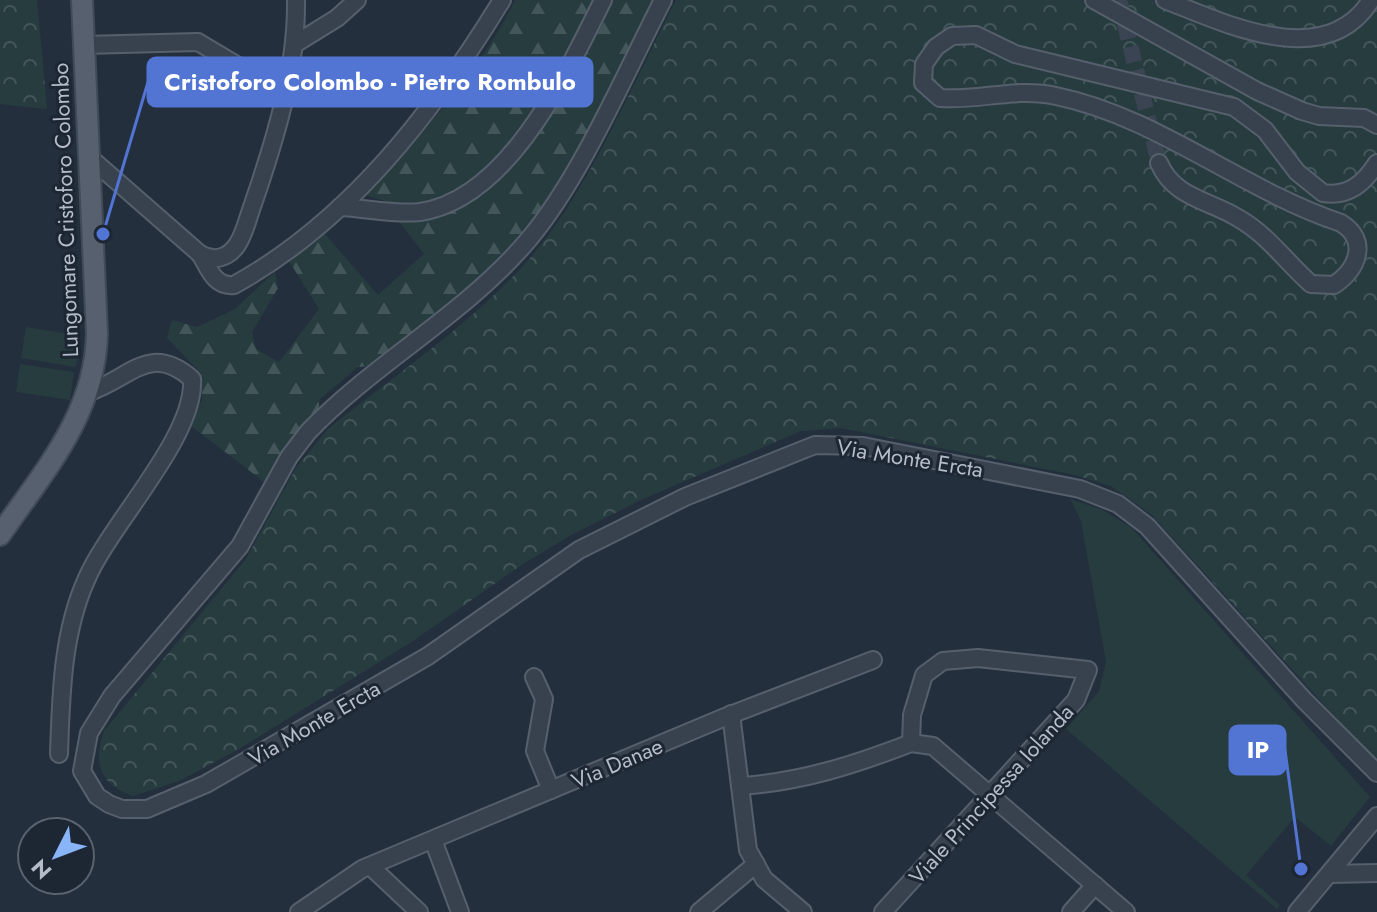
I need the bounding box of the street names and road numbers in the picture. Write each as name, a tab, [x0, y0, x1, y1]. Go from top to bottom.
street label: Lungomare Cristoforo Colombo	[44, 62, 86, 358]
street label: Via Monte Ercta	[835, 431, 985, 485]
street label: Via Monte Ercta	[242, 672, 386, 774]
street label: Viale Principessa Iolanda	[901, 697, 1081, 891]
street label: Via Danae	[566, 729, 668, 797]

